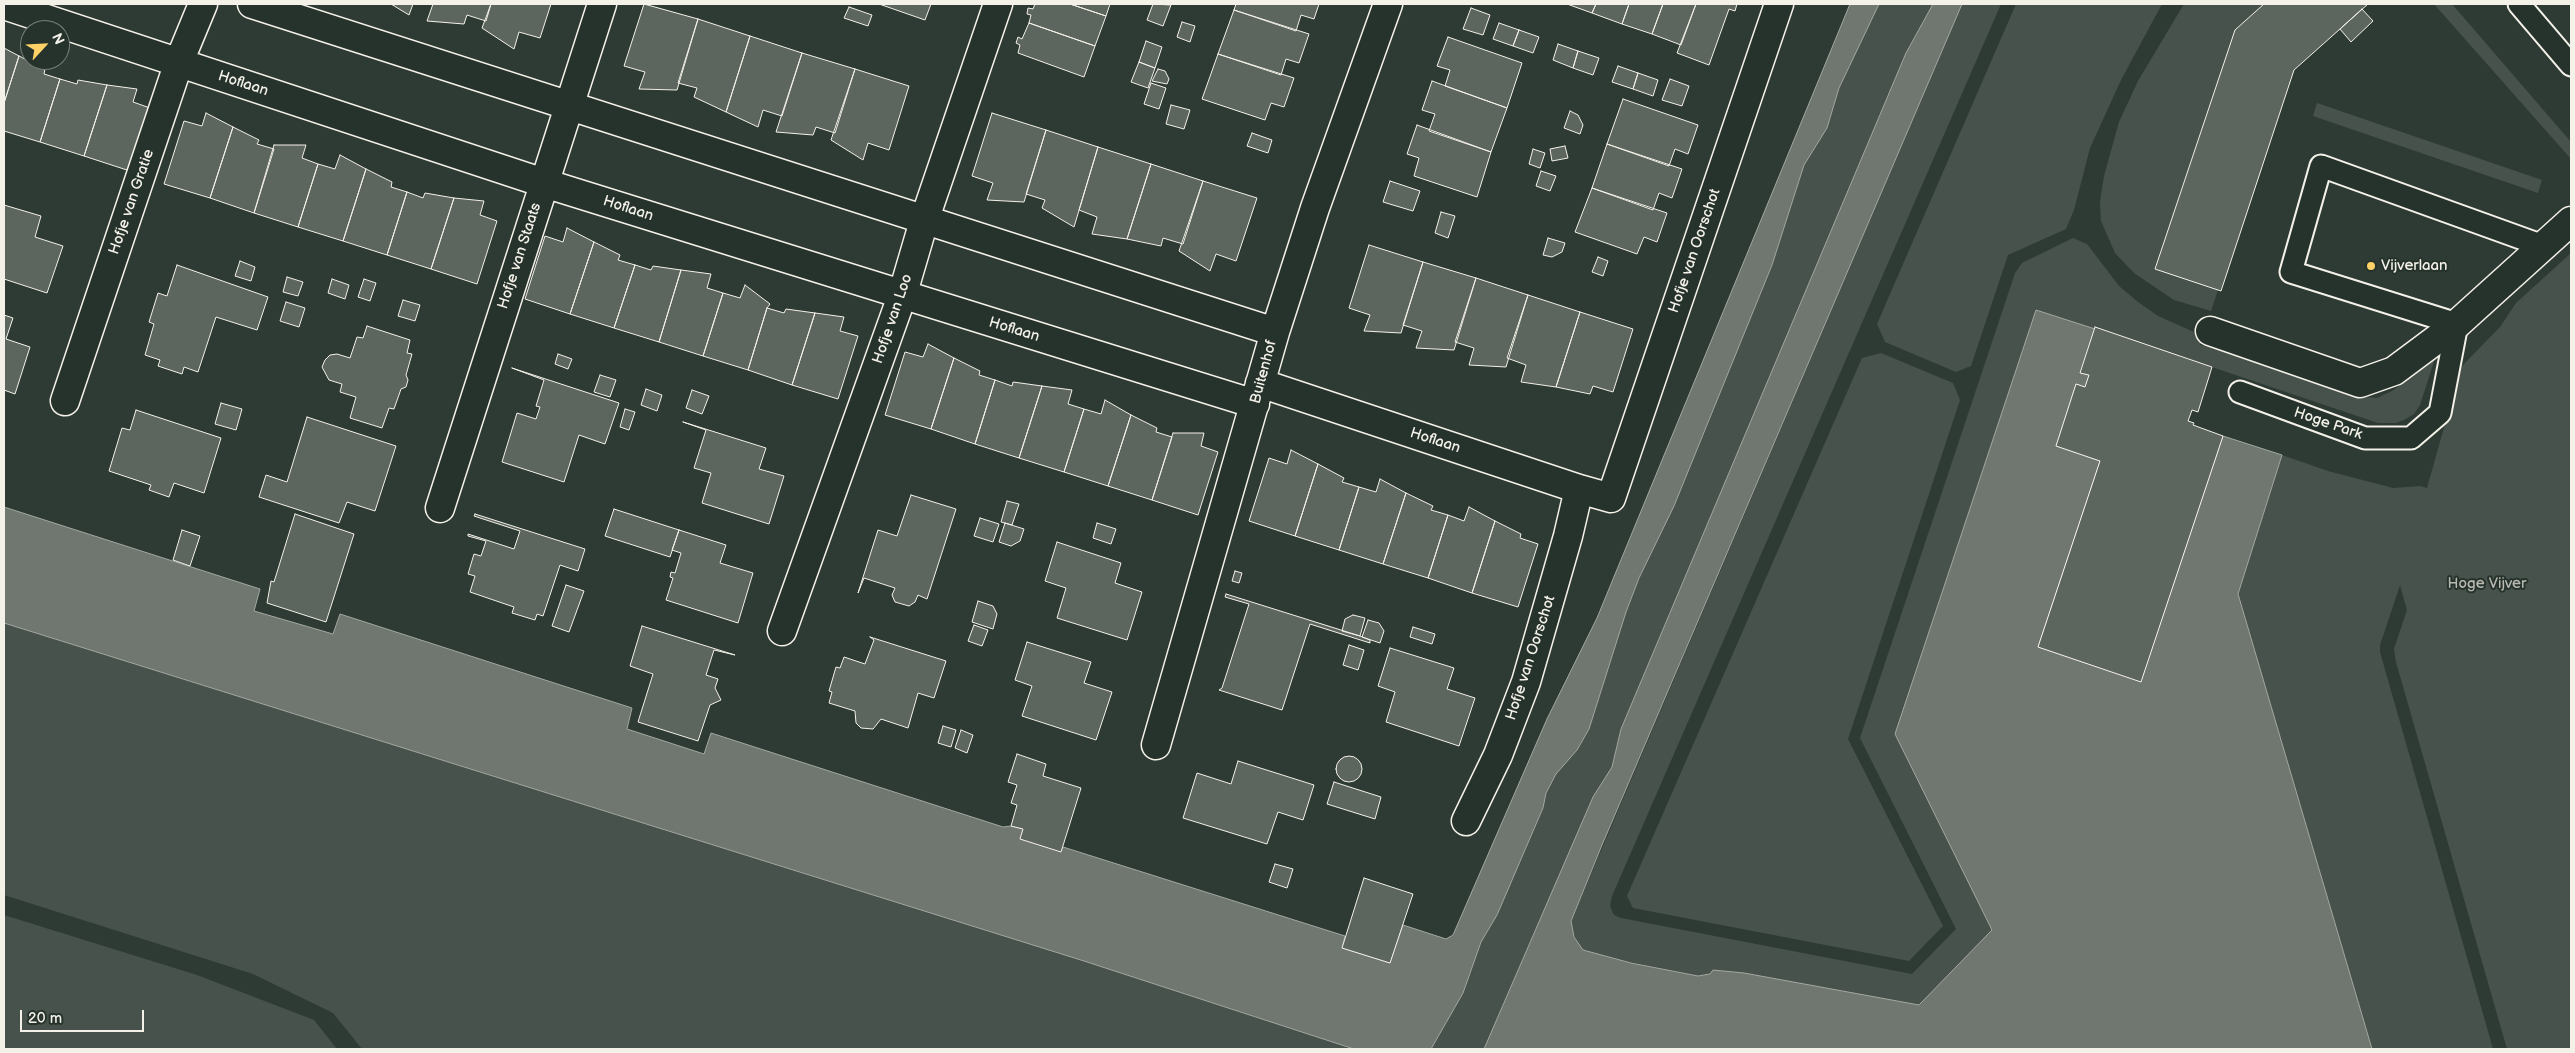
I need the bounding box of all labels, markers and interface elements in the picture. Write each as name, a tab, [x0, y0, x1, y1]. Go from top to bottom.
north arrow	[20, 20, 70, 70]
text: N	[48, 31, 68, 47]
street label: Hoflaan	[216, 67, 270, 101]
street label: Hofje van Gratie	[106, 147, 158, 257]
street label: Hofje van Oorschot	[1665, 187, 1725, 315]
street label: Hoflaan	[601, 192, 655, 226]
street label: Hofje van Staats	[494, 201, 546, 311]
place label: Vijverlaan	[2381, 257, 2447, 275]
marker: Vijverlaan	[2365, 260, 2377, 272]
street label: Hofje van Loo	[869, 272, 917, 366]
street label: Hoflaan	[987, 314, 1041, 346]
street label: Buitenhof	[1247, 338, 1281, 406]
street label: Hoge Park	[2291, 404, 2365, 444]
street label: Hoflaan	[1408, 424, 1462, 458]
park label: Hoge Vijver	[2448, 575, 2526, 593]
street label: Hofje van Oorschot	[1502, 593, 1560, 723]
scale bar	[22, 1000, 146, 1032]
text: 20 m	[28, 1009, 62, 1028]

